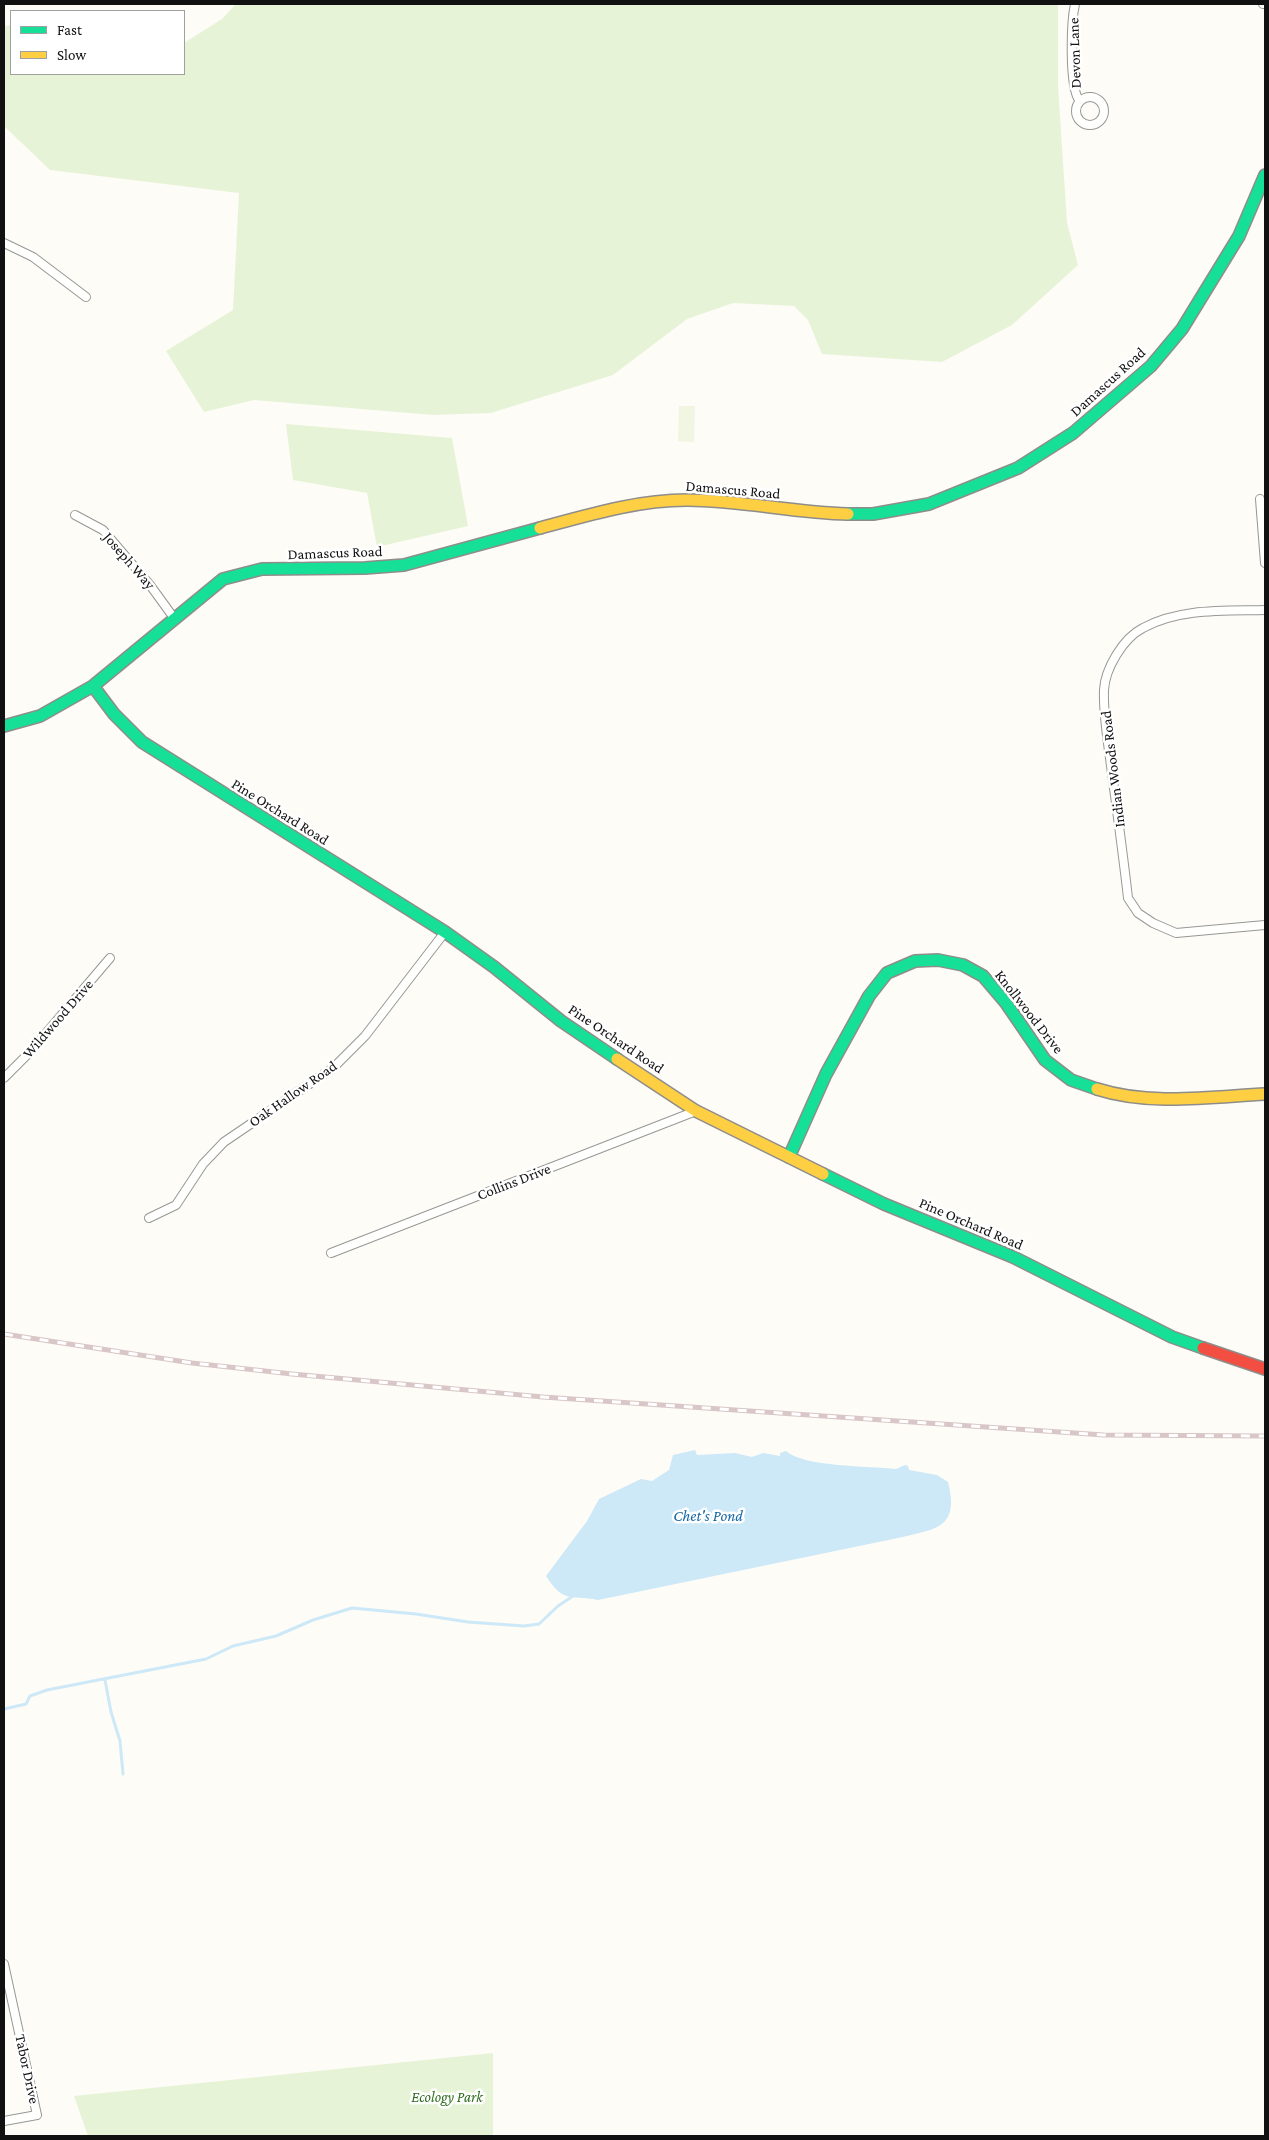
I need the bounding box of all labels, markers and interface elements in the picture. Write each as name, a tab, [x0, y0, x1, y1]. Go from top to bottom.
legend	[10, 10, 185, 75]
street label: Devon Lane	[1065, 17, 1085, 89]
text: Fast	[57, 22, 82, 38]
text: Slow	[57, 47, 86, 63]
street label: Damascus Road	[1067, 343, 1149, 421]
street label: Damascus Road	[685, 477, 781, 503]
street label: Joseph Way	[99, 529, 159, 593]
street label: Damascus Road	[287, 542, 383, 564]
street label: Indian Woods Road	[1097, 710, 1129, 828]
street label: Pine Orchard Road	[228, 775, 332, 849]
street label: Knollwood Drive	[991, 967, 1067, 1057]
street label: Wildwood Drive	[19, 976, 97, 1062]
street label: Pine Orchard Road	[565, 1000, 667, 1078]
street label: Oak Hallow Road	[246, 1057, 340, 1131]
street label: Collins Drive	[475, 1160, 553, 1204]
street label: Pine Orchard Road	[916, 1194, 1026, 1254]
water label: Chet's Pond	[673, 1506, 743, 1526]
street label: Tabor Drive	[11, 2033, 43, 2105]
park label: Ecology Park	[411, 2088, 483, 2106]

